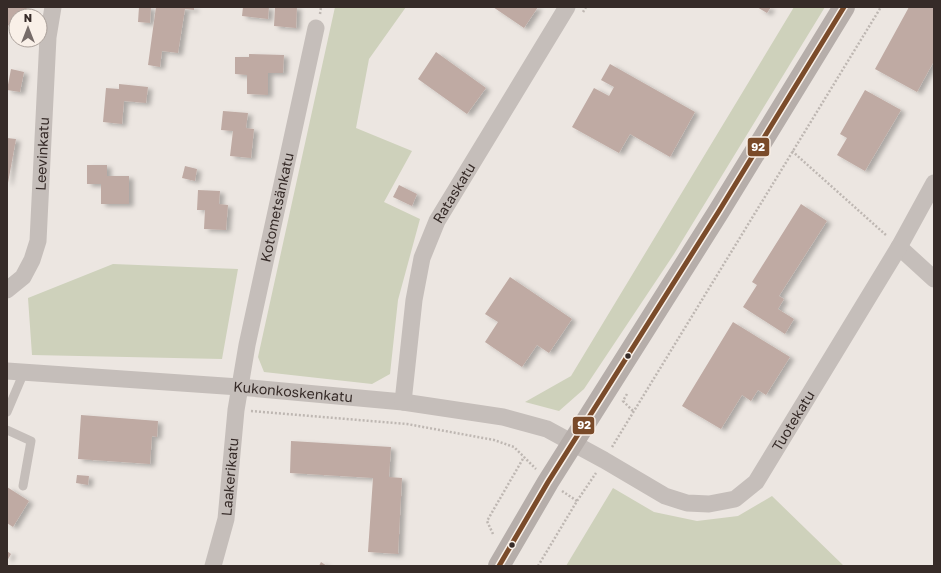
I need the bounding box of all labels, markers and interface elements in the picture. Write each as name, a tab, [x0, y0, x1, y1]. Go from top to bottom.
north arrow	[8, 8, 48, 48]
text: N	[24, 11, 32, 24]
street label: Leevinkatu	[31, 117, 52, 191]
line badge: 92	[747, 137, 770, 157]
text: 92	[751, 140, 765, 153]
street label: Kotometsänkatu	[256, 151, 297, 264]
street label: Rataskatu	[429, 159, 478, 226]
unlabelled marker	[623, 351, 633, 361]
street label: Kukonkoskenkatu	[233, 378, 354, 405]
street label: Tuotekatu	[768, 387, 818, 454]
line badge: 92	[572, 416, 595, 435]
text: 92	[577, 418, 591, 431]
street label: Laakerikatu	[217, 437, 241, 517]
unlabelled marker	[507, 540, 517, 550]

